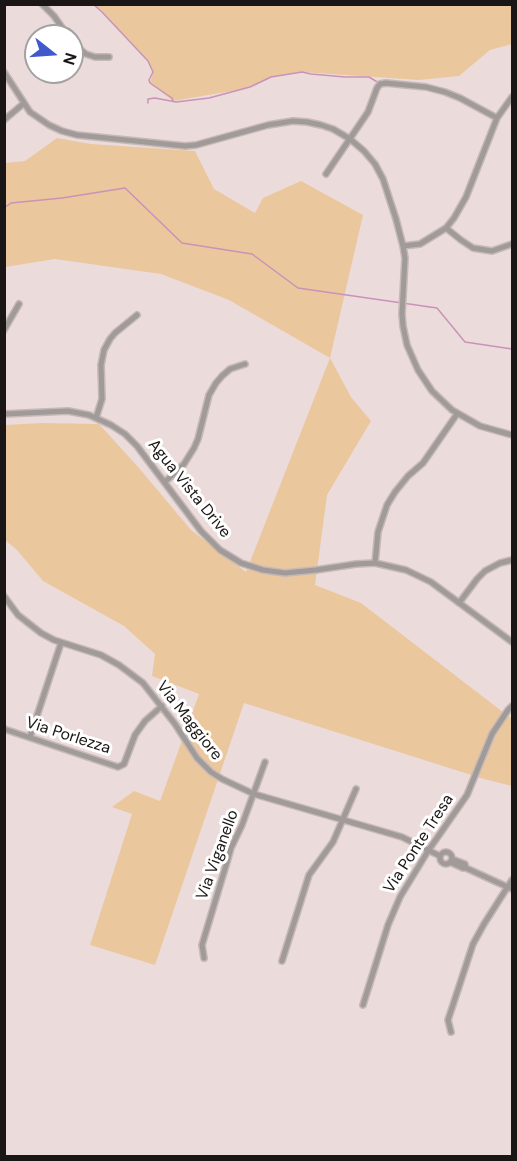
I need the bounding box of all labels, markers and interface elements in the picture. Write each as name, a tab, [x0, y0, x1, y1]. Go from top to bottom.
north arrow	[24, 24, 84, 84]
text: N	[58, 50, 82, 67]
street label: Agua Vista Drive	[143, 436, 235, 542]
street label: Via Maggiore	[152, 677, 226, 765]
street label: Via Porlezza	[23, 713, 113, 759]
street label: Via Ponte Tresa	[380, 791, 458, 897]
street label: Via Viganello	[193, 807, 243, 903]

